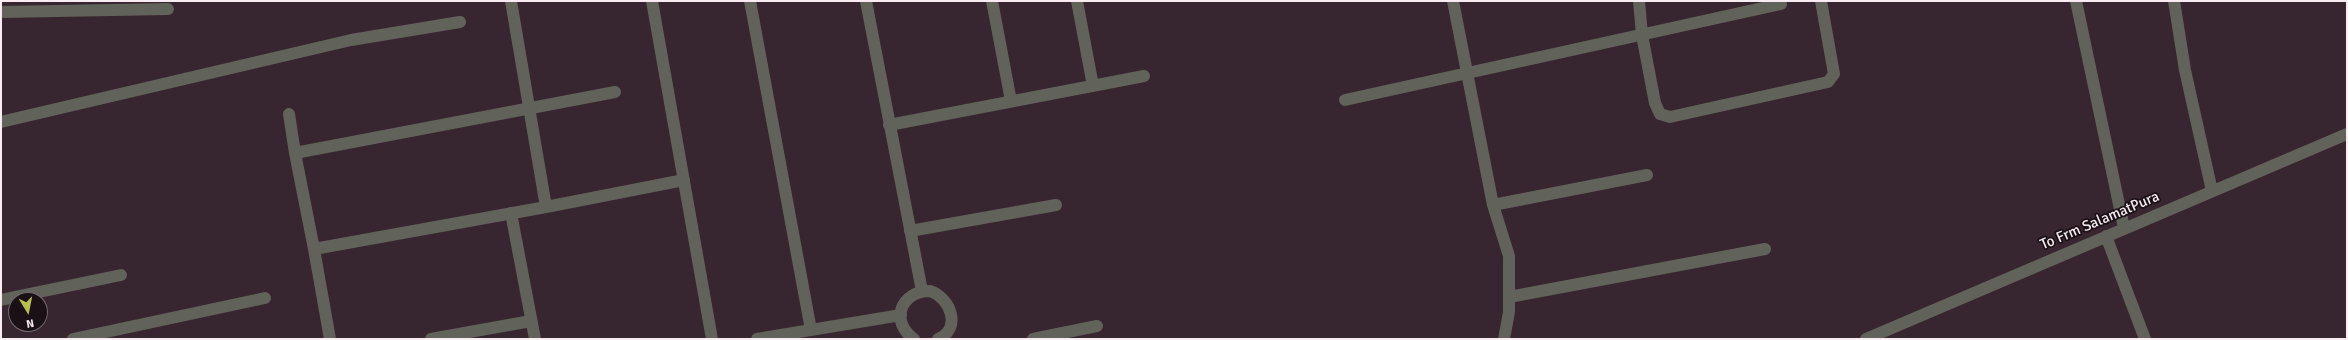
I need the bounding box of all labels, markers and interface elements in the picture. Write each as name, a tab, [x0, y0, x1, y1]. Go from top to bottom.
street label: To Frm SalamatPura	[2038, 188, 2162, 254]
north arrow	[8, 292, 48, 332]
text: N	[25, 316, 35, 330]

